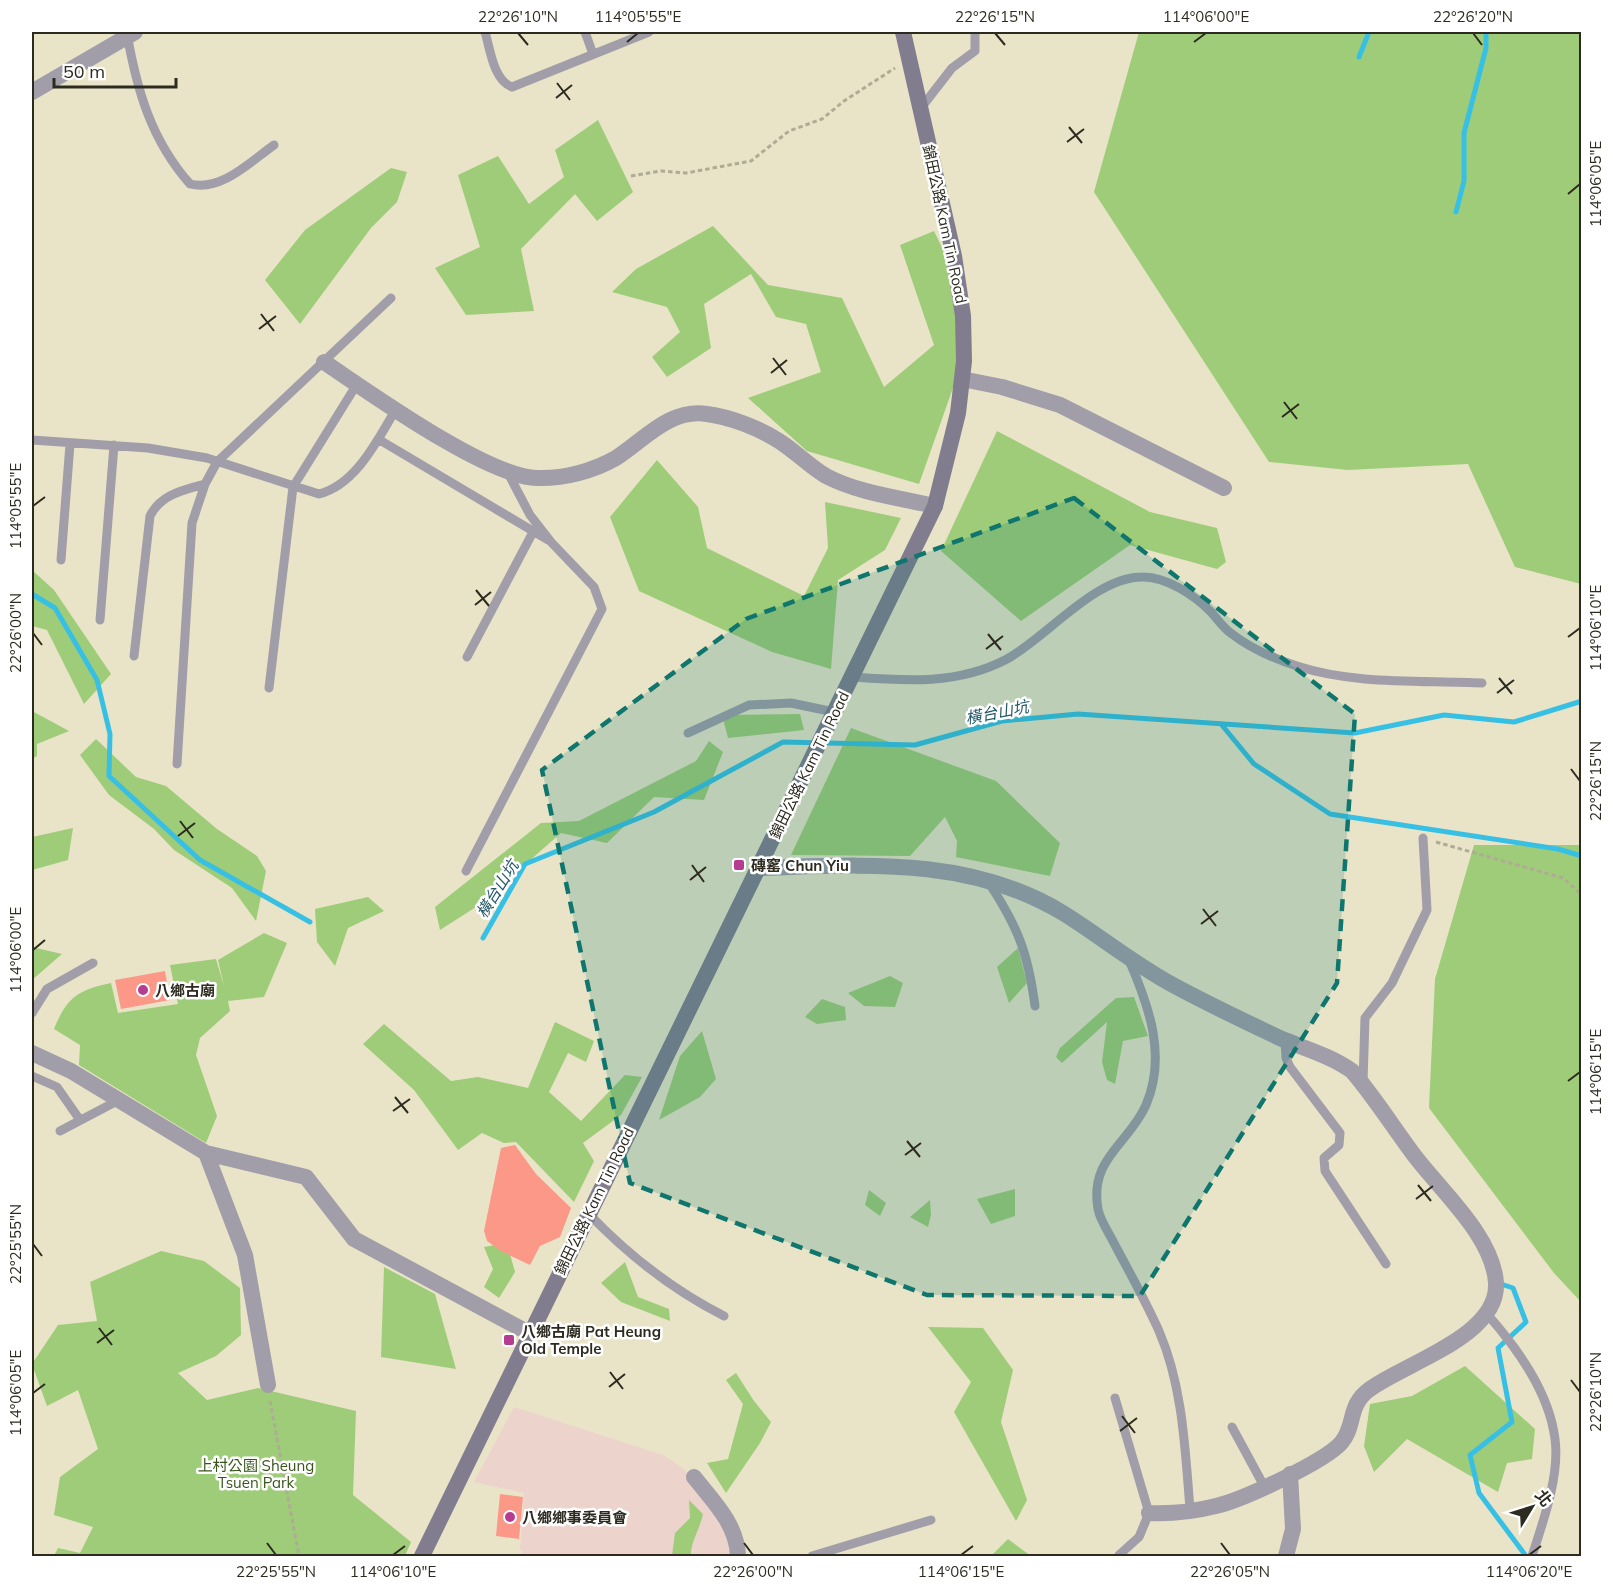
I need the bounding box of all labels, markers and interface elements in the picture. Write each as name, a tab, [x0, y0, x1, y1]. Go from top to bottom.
text: 22°26'10"N	[478, 7, 558, 26]
text: 114°05'55"E	[595, 7, 681, 26]
text: 22°26'15"N	[955, 7, 1035, 26]
text: 114°06'00"E	[1163, 7, 1249, 26]
text: 22°26'20"N	[1433, 7, 1513, 26]
scale bar	[54, 51, 176, 89]
text: 50 m	[63, 60, 105, 83]
text: 114°06'05"E	[1586, 141, 1605, 227]
street label: 錦田公路 Kam Tin Road	[919, 143, 971, 305]
text: 114°05'55"E	[6, 463, 25, 549]
text: 114°06'10"E	[1586, 585, 1605, 671]
text: 22°26'00"N	[6, 593, 25, 673]
street label: 錦田公路 Kam Tin Road	[765, 688, 853, 842]
water label: 橫台山坑	[964, 696, 1032, 728]
text: 22°26'15"N	[1586, 741, 1605, 821]
water label: 橫台山坑	[472, 855, 523, 921]
place label: 磚窰 Chun Yiu	[751, 856, 849, 875]
marker: 磚窰 Chun Yiu	[732, 858, 746, 872]
text: 114°06'00"E	[6, 907, 25, 993]
place label: 八鄉古廟	[155, 981, 215, 1000]
marker: 八鄉古廟	[136, 983, 150, 997]
text: 114°06'15"E	[1586, 1029, 1605, 1115]
street label: 錦田公路 Kam Tin Road	[550, 1124, 638, 1278]
text: 22°25'55"N	[6, 1204, 25, 1284]
place label: 八鄉古廟 Pat Heung Old Temple	[521, 1322, 661, 1358]
marker: 八鄉古廟 Pat Heung Old Temple	[502, 1333, 516, 1347]
text: 114°06'05"E	[6, 1350, 25, 1436]
text: 22°26'10"N	[1586, 1352, 1605, 1432]
park label: 上村公園 Sheung Tsuen Park	[198, 1456, 314, 1492]
north arrow	[1502, 1477, 1562, 1537]
text: 北	[1531, 1485, 1557, 1510]
place label: 八鄉鄉事委員會	[522, 1508, 627, 1527]
marker: 八鄉鄉事委員會	[503, 1510, 517, 1524]
text: 22°25'55"N	[236, 1562, 316, 1581]
text: 114°06'10"E	[350, 1562, 436, 1581]
text: 22°26'00"N	[713, 1562, 793, 1581]
text: 114°06'15"E	[918, 1562, 1004, 1581]
text: 22°26'05"N	[1190, 1562, 1270, 1581]
text: 114°06'20"E	[1486, 1562, 1572, 1581]

